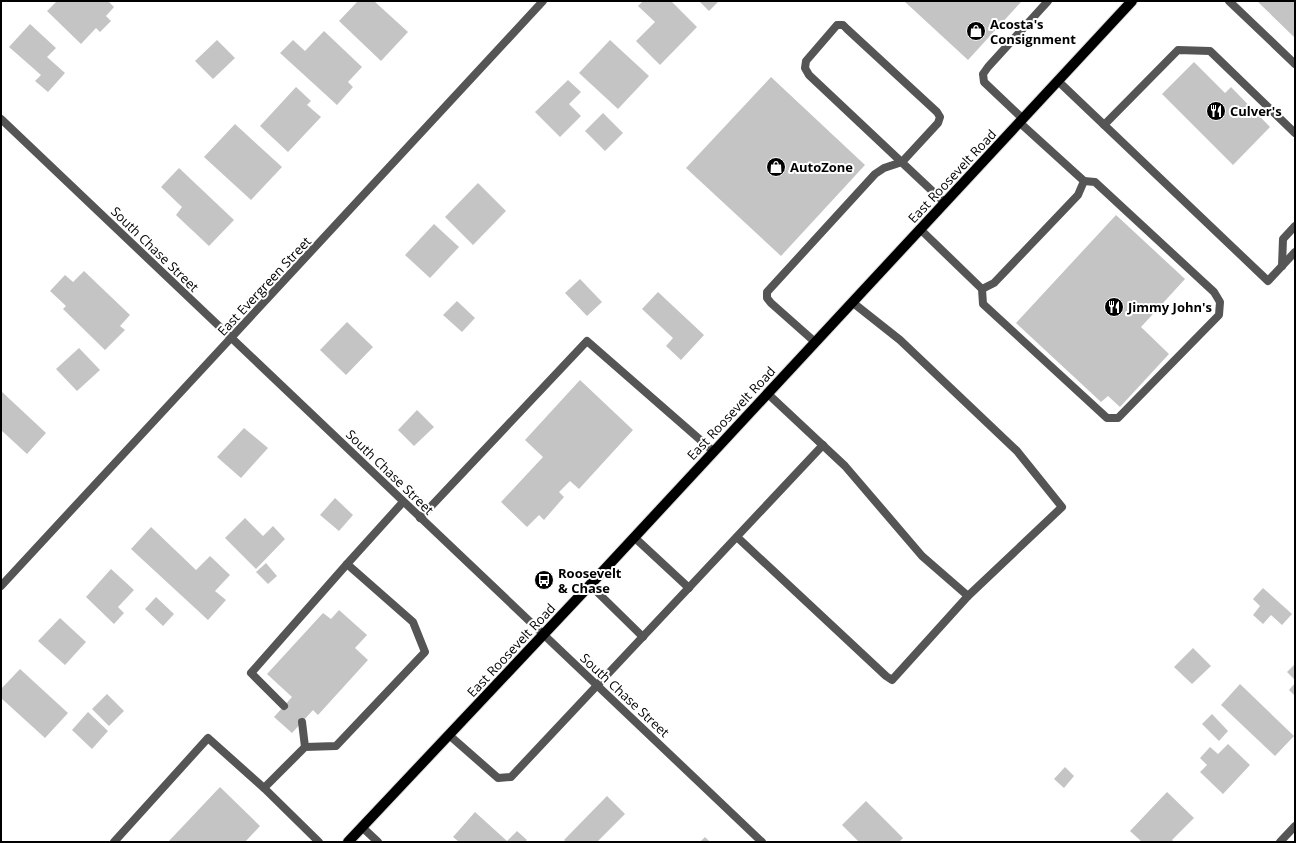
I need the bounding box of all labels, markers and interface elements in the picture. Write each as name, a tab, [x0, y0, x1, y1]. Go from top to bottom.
place label: Acosta's Consignment	[990, 15, 1076, 48]
shop icon: Acosta's Consignment	[965, 20, 987, 42]
restaurant icon: Culver's	[1205, 100, 1227, 122]
place label: Culver's	[1230, 102, 1282, 120]
street label: East Roosevelt Road	[904, 125, 1000, 227]
shop icon: AutoZone	[765, 156, 787, 178]
place label: AutoZone	[790, 158, 853, 176]
street label: South Chase Street	[107, 202, 203, 296]
street label: East Evergreen Street	[213, 232, 315, 340]
restaurant icon: Jimmy John's	[1103, 296, 1125, 318]
place label: Jimmy John's	[1127, 298, 1212, 316]
street label: East Roosevelt Road	[683, 362, 779, 464]
street label: South Chase Street	[342, 425, 438, 519]
place label: Roosevelt & Chase	[558, 564, 622, 597]
bus stop icon: Roosevelt & Chase	[533, 569, 555, 591]
street label: East Roosevelt Road	[463, 599, 559, 701]
street label: South Chase Street	[577, 649, 674, 741]

